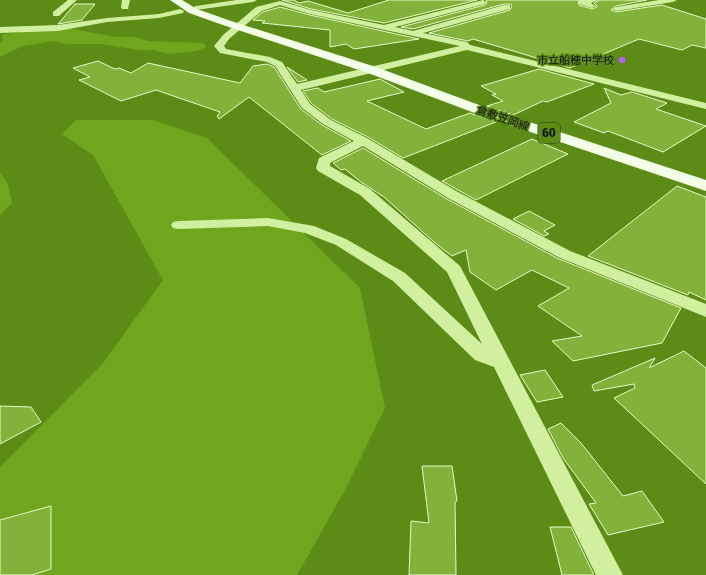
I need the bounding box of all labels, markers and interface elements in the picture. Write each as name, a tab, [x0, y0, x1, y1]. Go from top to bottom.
place label: 市立船穂中学校	[537, 54, 614, 67]
marker: 市立船穂中学校	[617, 55, 627, 65]
street label: 倉敷笠岡線	[475, 103, 531, 134]
road number: 60	[538, 123, 560, 143]

